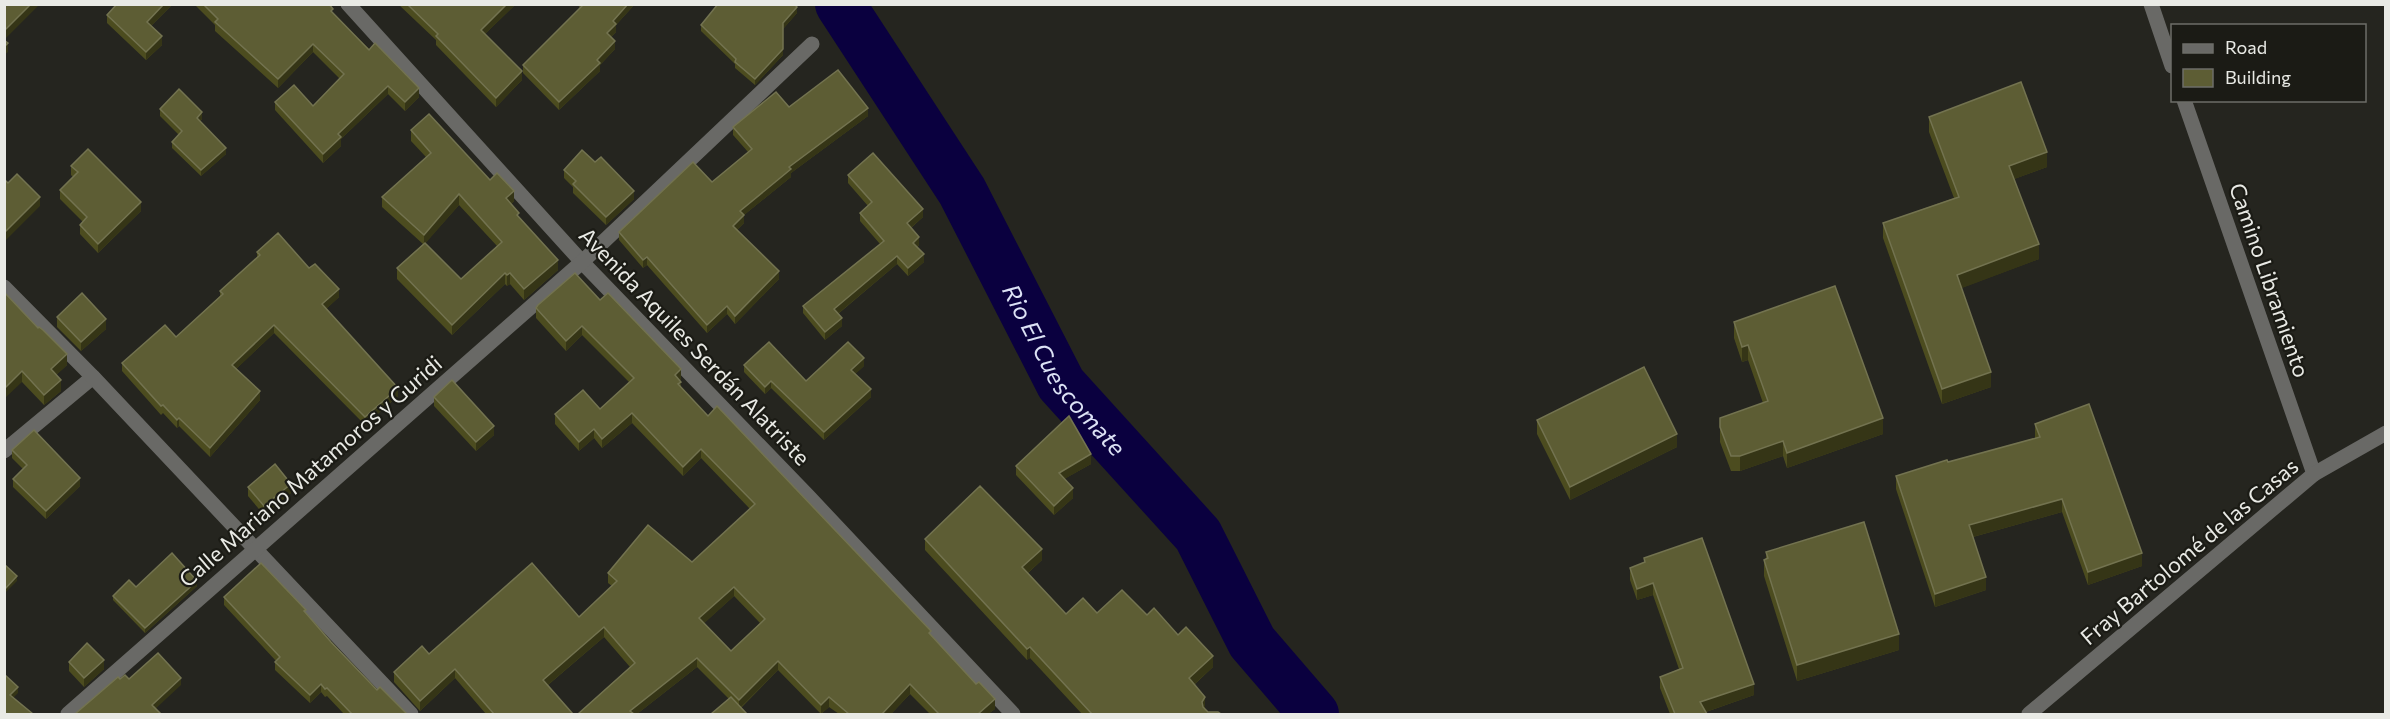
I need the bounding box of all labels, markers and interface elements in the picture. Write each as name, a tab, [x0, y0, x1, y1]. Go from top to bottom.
legend	[2171, 24, 2366, 102]
text: Road	[2225, 36, 2267, 58]
text: Building	[2225, 66, 2291, 88]
street label: Camino Libramiento	[2224, 179, 2316, 381]
street label: Avenida Aquiles Serdán Alatriste	[574, 221, 816, 471]
water label: Rio El Cuescomate	[997, 279, 1133, 461]
street label: Calle Mariano Matamoros y Guridi	[173, 349, 447, 593]
street label: Fray Bartolomé de las Casas	[2075, 452, 2303, 650]

